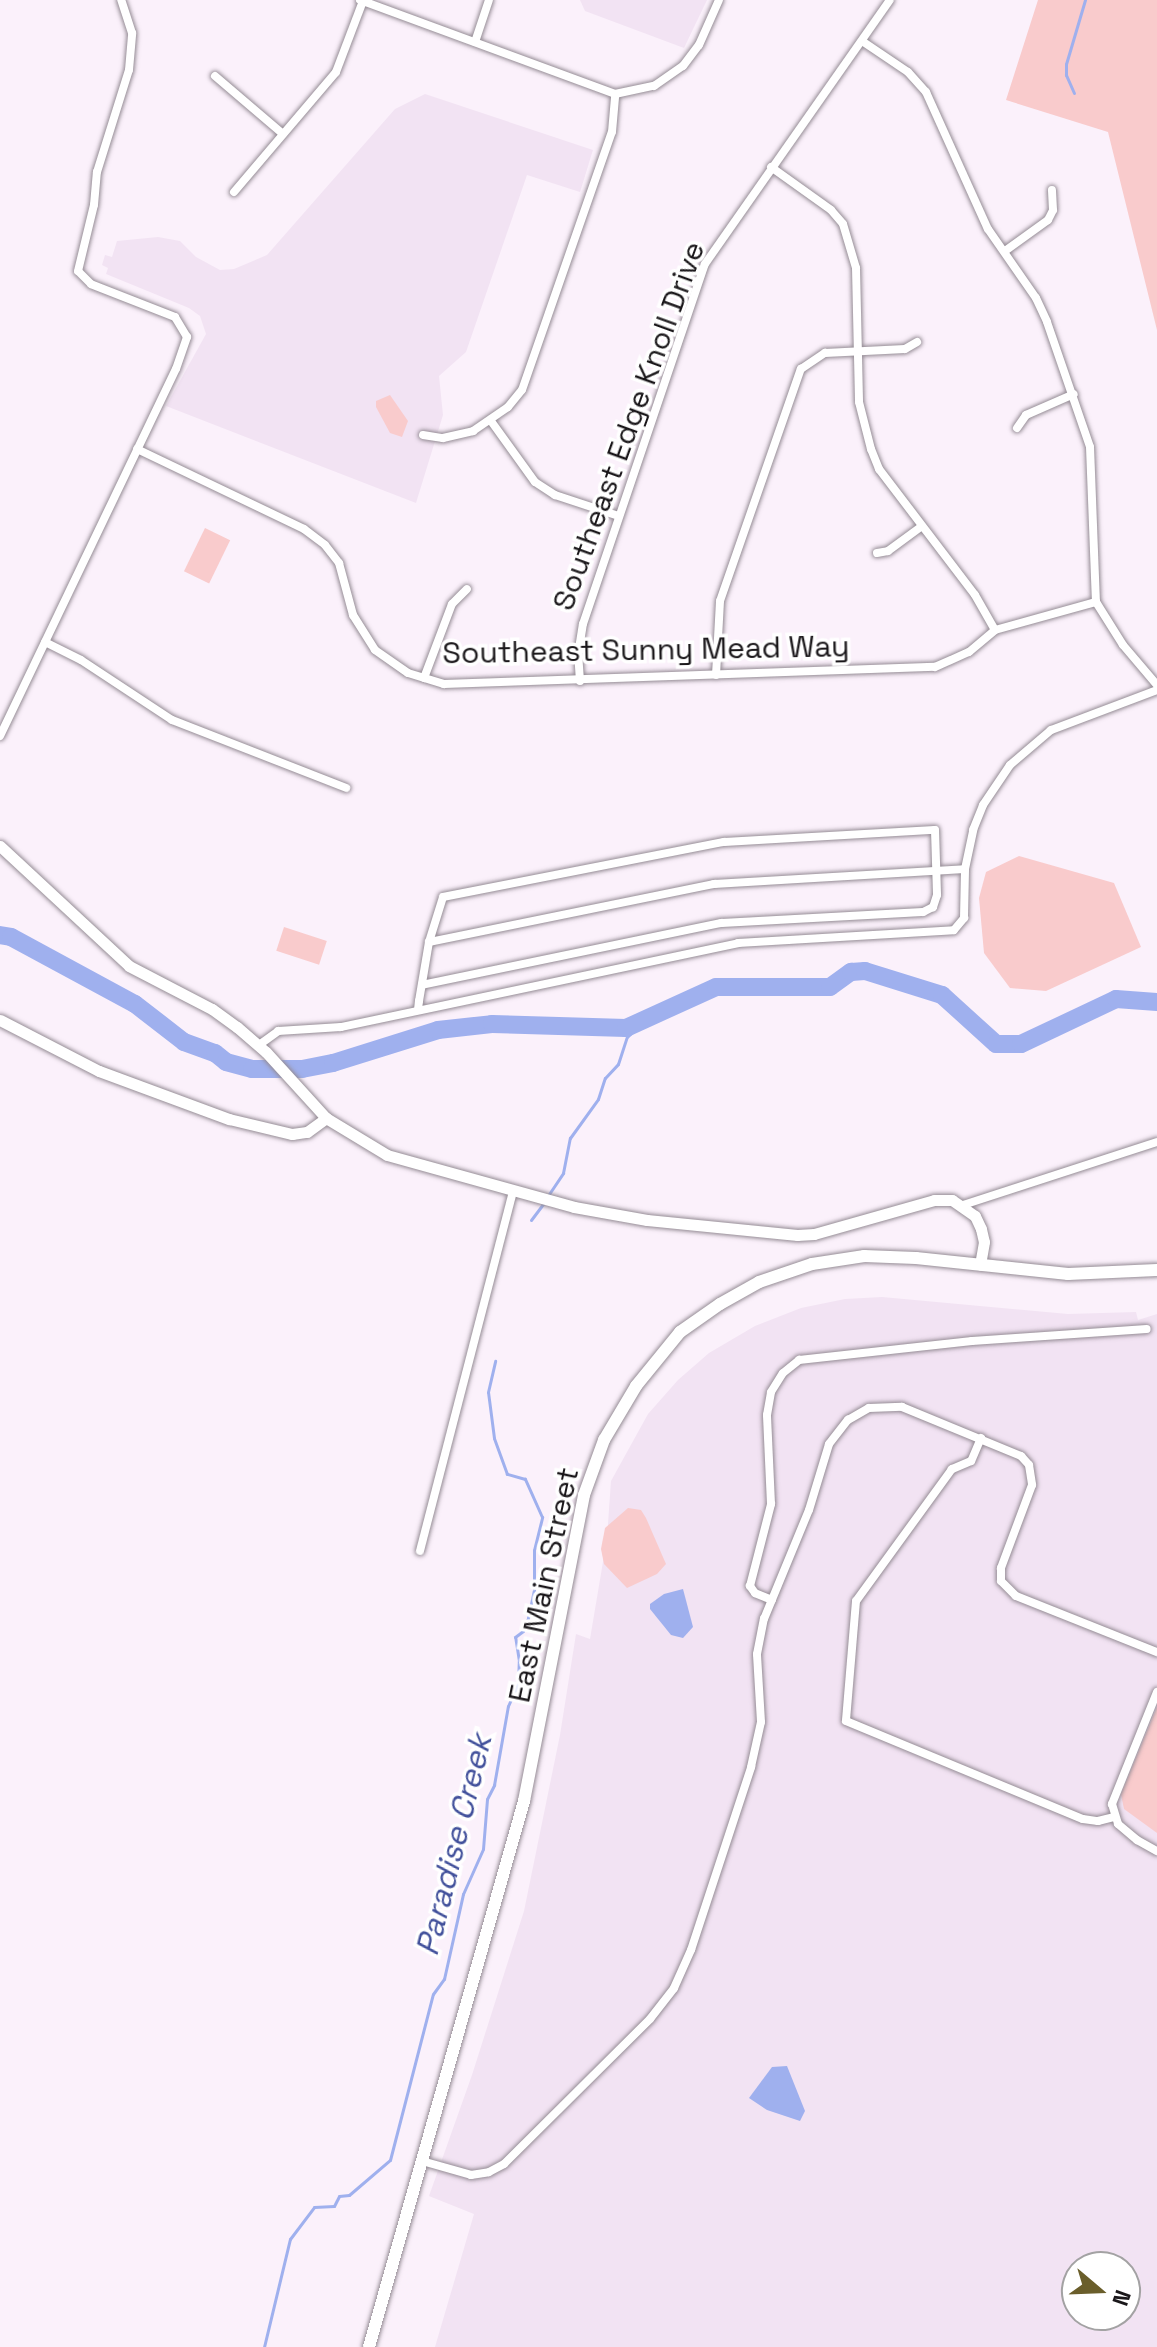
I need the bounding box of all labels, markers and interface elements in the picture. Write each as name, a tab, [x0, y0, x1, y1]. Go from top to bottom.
street label: Southeast Edge Knoll Drive	[545, 237, 713, 615]
street label: Southeast Sunny Mead Way	[442, 628, 850, 672]
street label: East Main Street	[502, 1464, 586, 1706]
water label: Paradise Creek	[408, 1731, 500, 1959]
north arrow	[1061, 2251, 1141, 2331]
text: N	[1106, 2287, 1137, 2310]

